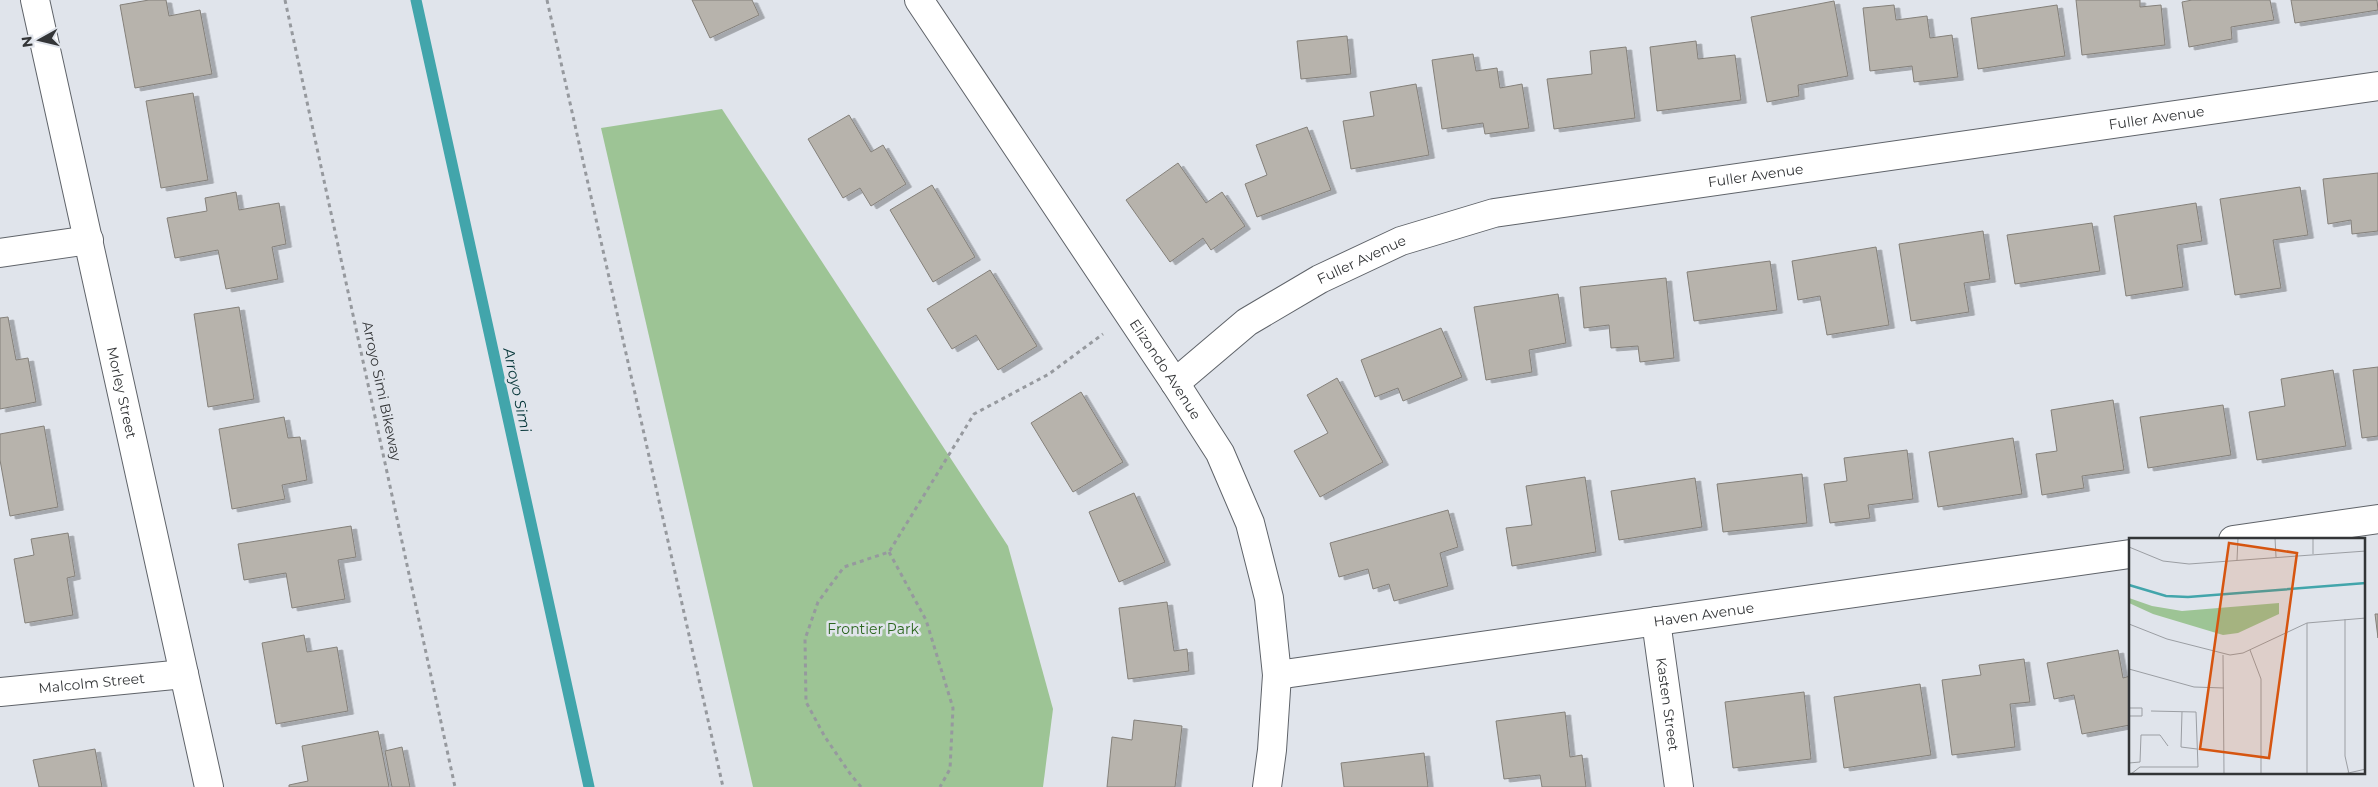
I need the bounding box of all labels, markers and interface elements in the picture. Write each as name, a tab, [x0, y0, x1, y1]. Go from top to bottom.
north arrow	[15, 15, 65, 65]
text: N	[17, 35, 37, 49]
street label: Fuller Avenue	[2108, 102, 2205, 134]
street label: Fuller Avenue	[1707, 160, 1805, 191]
street label: Fuller Avenue	[1314, 231, 1408, 288]
street label: Elizondo Avenue	[1126, 315, 1205, 423]
street label: Arroyo Simi Bikeway	[358, 319, 406, 463]
street label: Morley Street	[103, 345, 141, 440]
water label: Arroyo Simi	[499, 345, 536, 435]
inset map	[2129, 538, 2366, 774]
street label: Haven Avenue	[1652, 598, 1755, 631]
park label: Frontier Park	[827, 620, 919, 638]
street label: Kasten Street	[1652, 656, 1683, 752]
street label: Malcolm Street	[38, 669, 146, 697]

